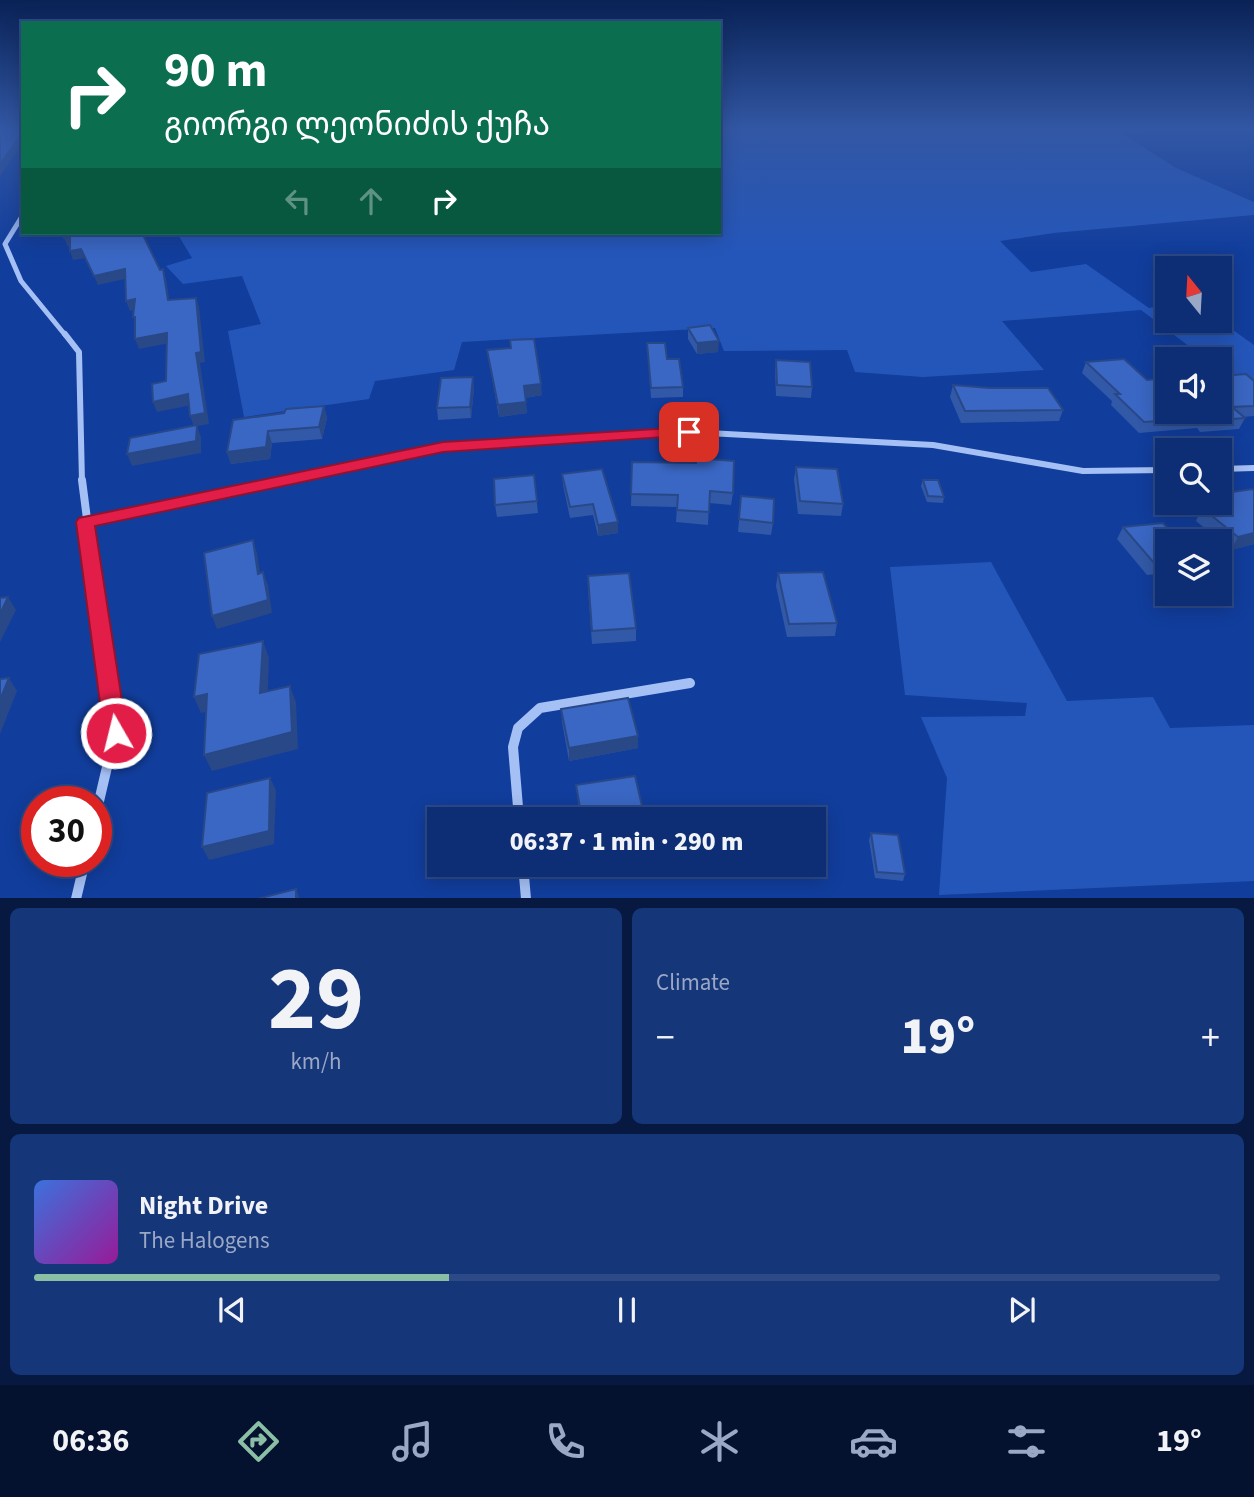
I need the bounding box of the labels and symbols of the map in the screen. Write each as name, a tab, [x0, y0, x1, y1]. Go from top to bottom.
north arrow	[1155, 256, 1232, 332]
pin	[659, 402, 719, 462]
position arrow	[79, 696, 153, 770]
speed limit sign: 30	[21, 786, 112, 877]

